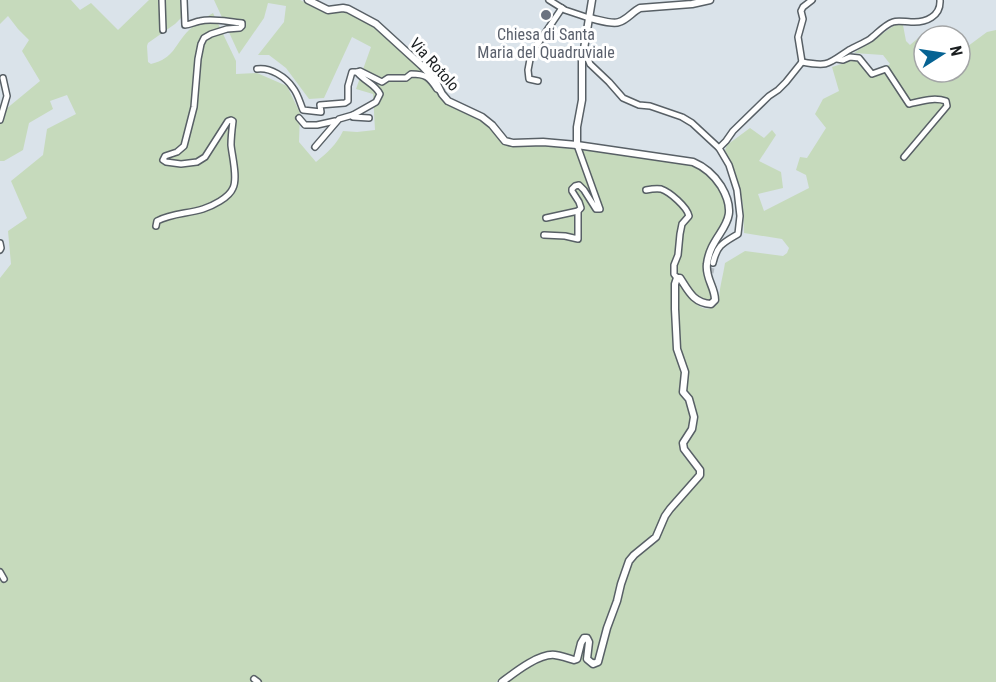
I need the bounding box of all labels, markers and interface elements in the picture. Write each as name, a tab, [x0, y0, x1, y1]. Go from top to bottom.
marker: Chiesa di Santa Maria del Quadruviale	[539, 8, 553, 22]
north arrow	[912, 24, 972, 84]
place label: Chiesa di Santa Maria del Quadruviale	[477, 25, 615, 62]
street label: Via Rotolo	[406, 34, 463, 95]
text: N	[946, 44, 966, 58]

